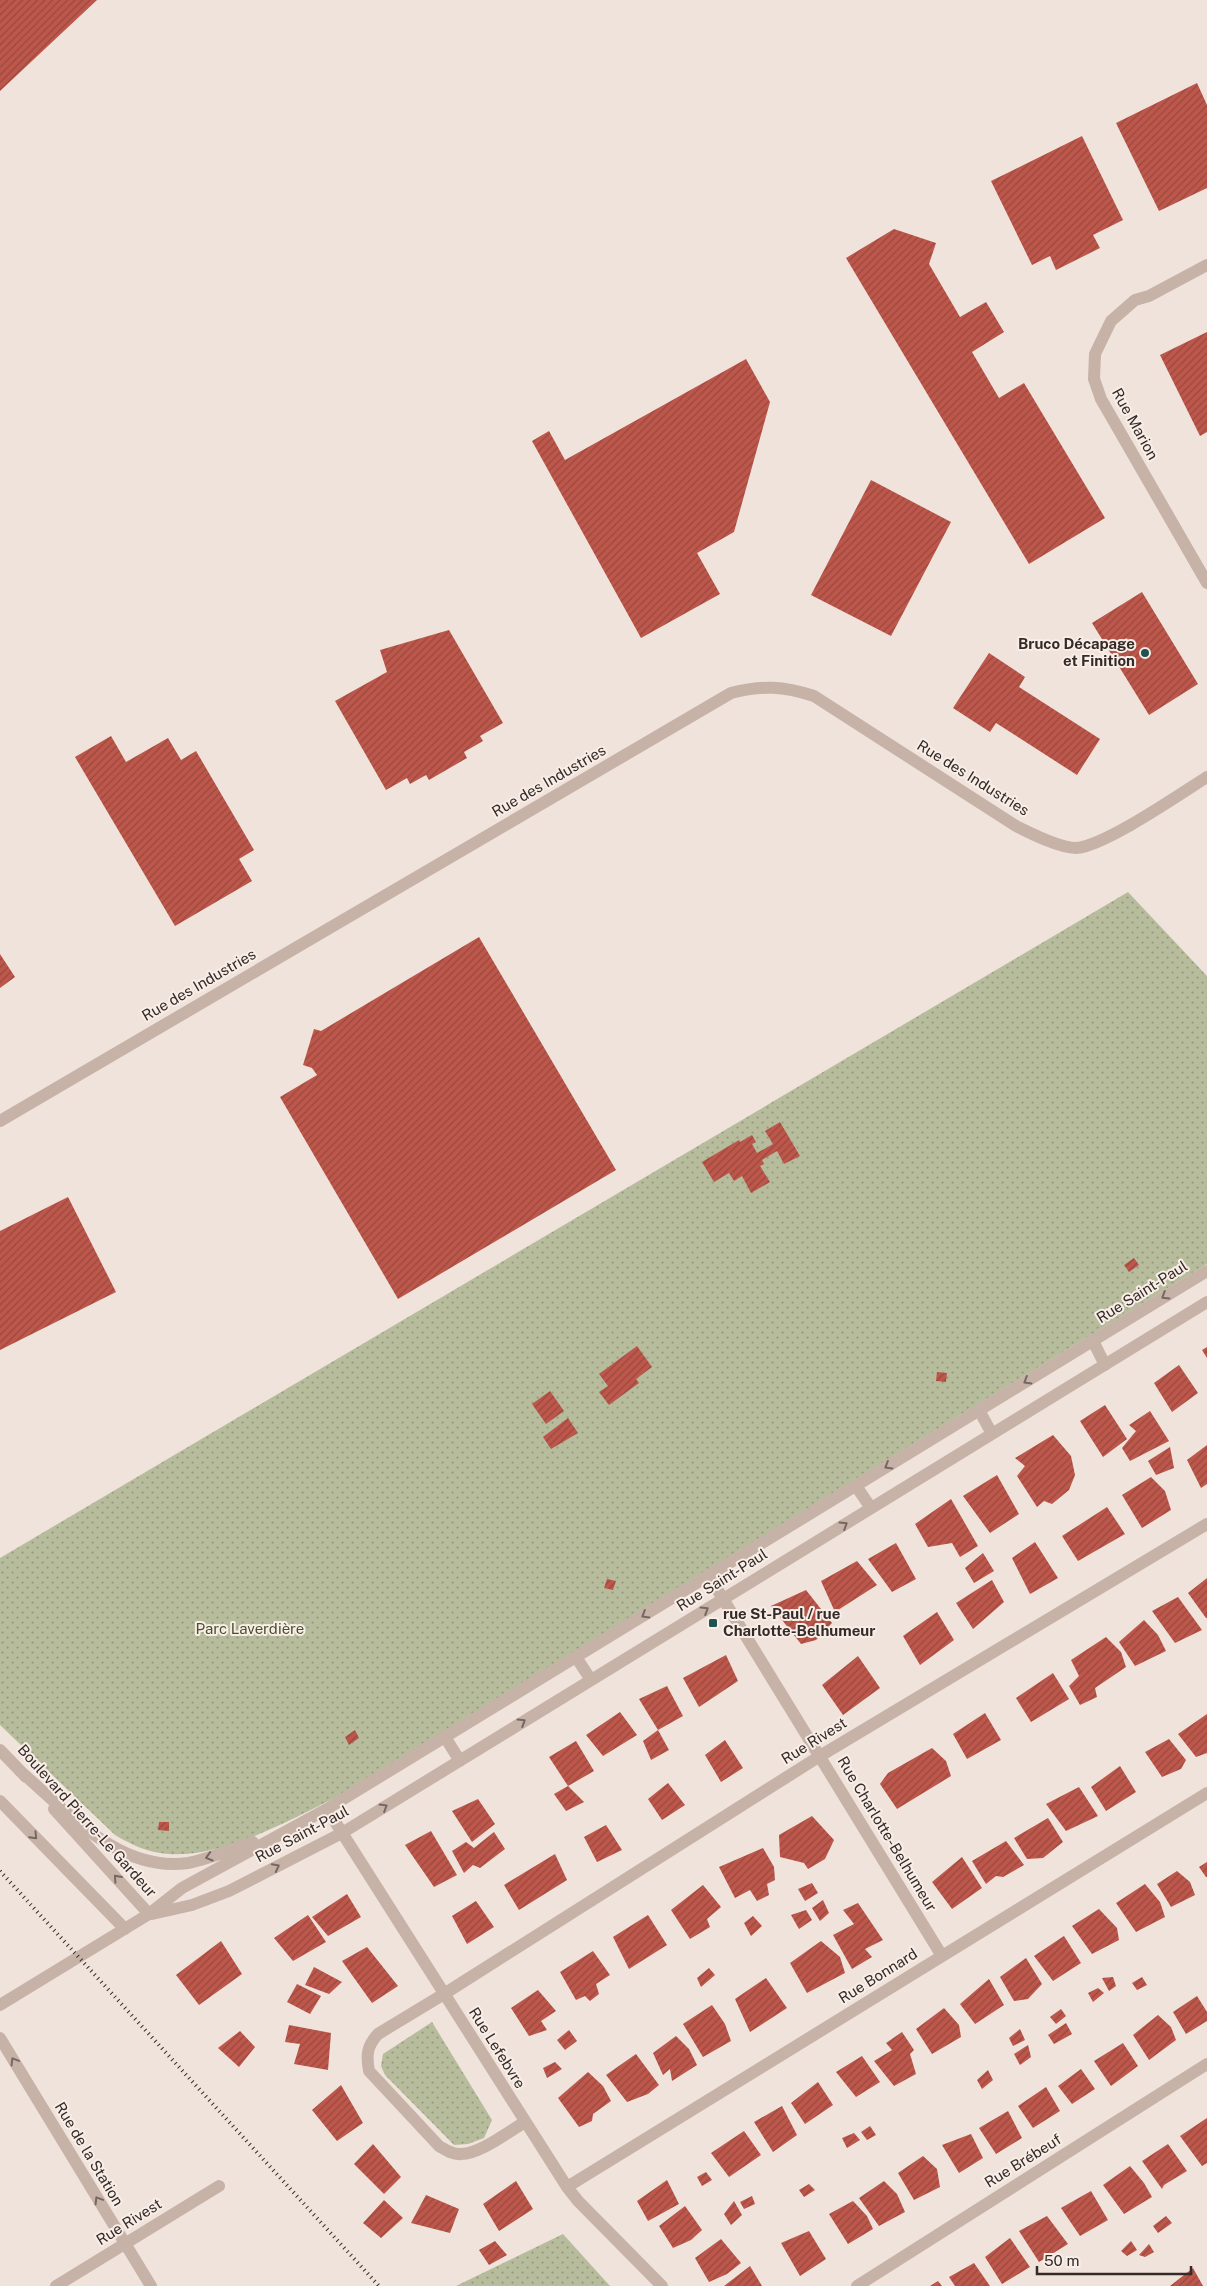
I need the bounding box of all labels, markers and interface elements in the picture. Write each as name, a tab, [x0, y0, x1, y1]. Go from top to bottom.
street label: Rue Marion	[1109, 385, 1162, 462]
place label: Bruco Décapage et Finition	[1018, 635, 1135, 669]
marker: Bruco Décapage et Finition	[1139, 647, 1151, 659]
street label: Rue des Industries	[914, 736, 1032, 819]
street label: Rue des Industries	[489, 741, 609, 820]
street label: Rue des Industries	[139, 945, 259, 1024]
street label: Rue Saint-Paul	[1093, 1257, 1190, 1326]
one-way arrow	[1162, 1290, 1171, 1300]
one-way arrow	[1023, 1375, 1032, 1385]
one-way arrow	[885, 1459, 894, 1469]
one-way arrow	[838, 1521, 847, 1531]
street label: Rue Saint-Paul	[673, 1545, 770, 1614]
place label: rue St-Paul / rue Charlotte-Belhumeur	[723, 1605, 876, 1639]
one-way arrow	[700, 1607, 709, 1616]
one-way arrow	[642, 1608, 651, 1618]
marker: rue St-Paul / rue Charlotte-Belhumeur	[707, 1617, 719, 1629]
park label: Parc Laverdière	[196, 1620, 304, 1637]
street label: Rue Rivest	[778, 1714, 850, 1767]
one-way arrow	[517, 1719, 526, 1729]
street label: Boulevard Pierre-Le Gardeur	[14, 1741, 160, 1900]
street label: Rue Charlotte-Belhumeur	[834, 1753, 941, 1914]
street label: Rue Saint-Paul	[252, 1802, 351, 1865]
one-way arrow	[378, 1804, 387, 1814]
one-way arrow	[28, 1831, 37, 1840]
one-way arrow	[206, 1851, 214, 1861]
one-way arrow	[271, 1862, 280, 1873]
one-way arrow	[114, 1875, 123, 1884]
street label: Rue Bonnard	[835, 1945, 920, 2007]
street label: Rue Lefebvre	[466, 2004, 529, 2091]
one-way arrow	[10, 2057, 20, 2066]
street label: Rue de la Station	[52, 2099, 127, 2209]
street label: Rue Brébeuf	[981, 2130, 1064, 2191]
street label: Rue Rivest	[93, 2195, 165, 2248]
one-way arrow	[95, 2196, 105, 2205]
scale bar	[1037, 2244, 1191, 2276]
text: 50 m	[1044, 2252, 1079, 2269]

